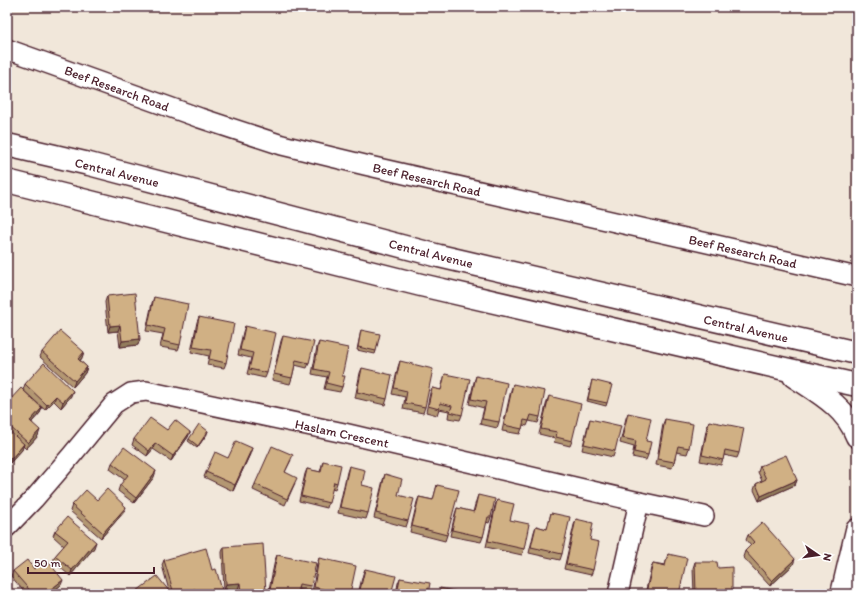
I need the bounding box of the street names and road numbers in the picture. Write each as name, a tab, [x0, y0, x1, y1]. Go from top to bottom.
street label: Beef Research Road	[62, 63, 171, 114]
street label: Central Avenue	[73, 155, 161, 190]
street label: Beef Research Road	[371, 160, 482, 199]
street label: Beef Research Road	[687, 232, 798, 271]
street label: Central Avenue	[387, 236, 475, 271]
street label: Central Avenue	[702, 311, 790, 345]
street label: Haslam Crescent	[294, 416, 390, 451]

